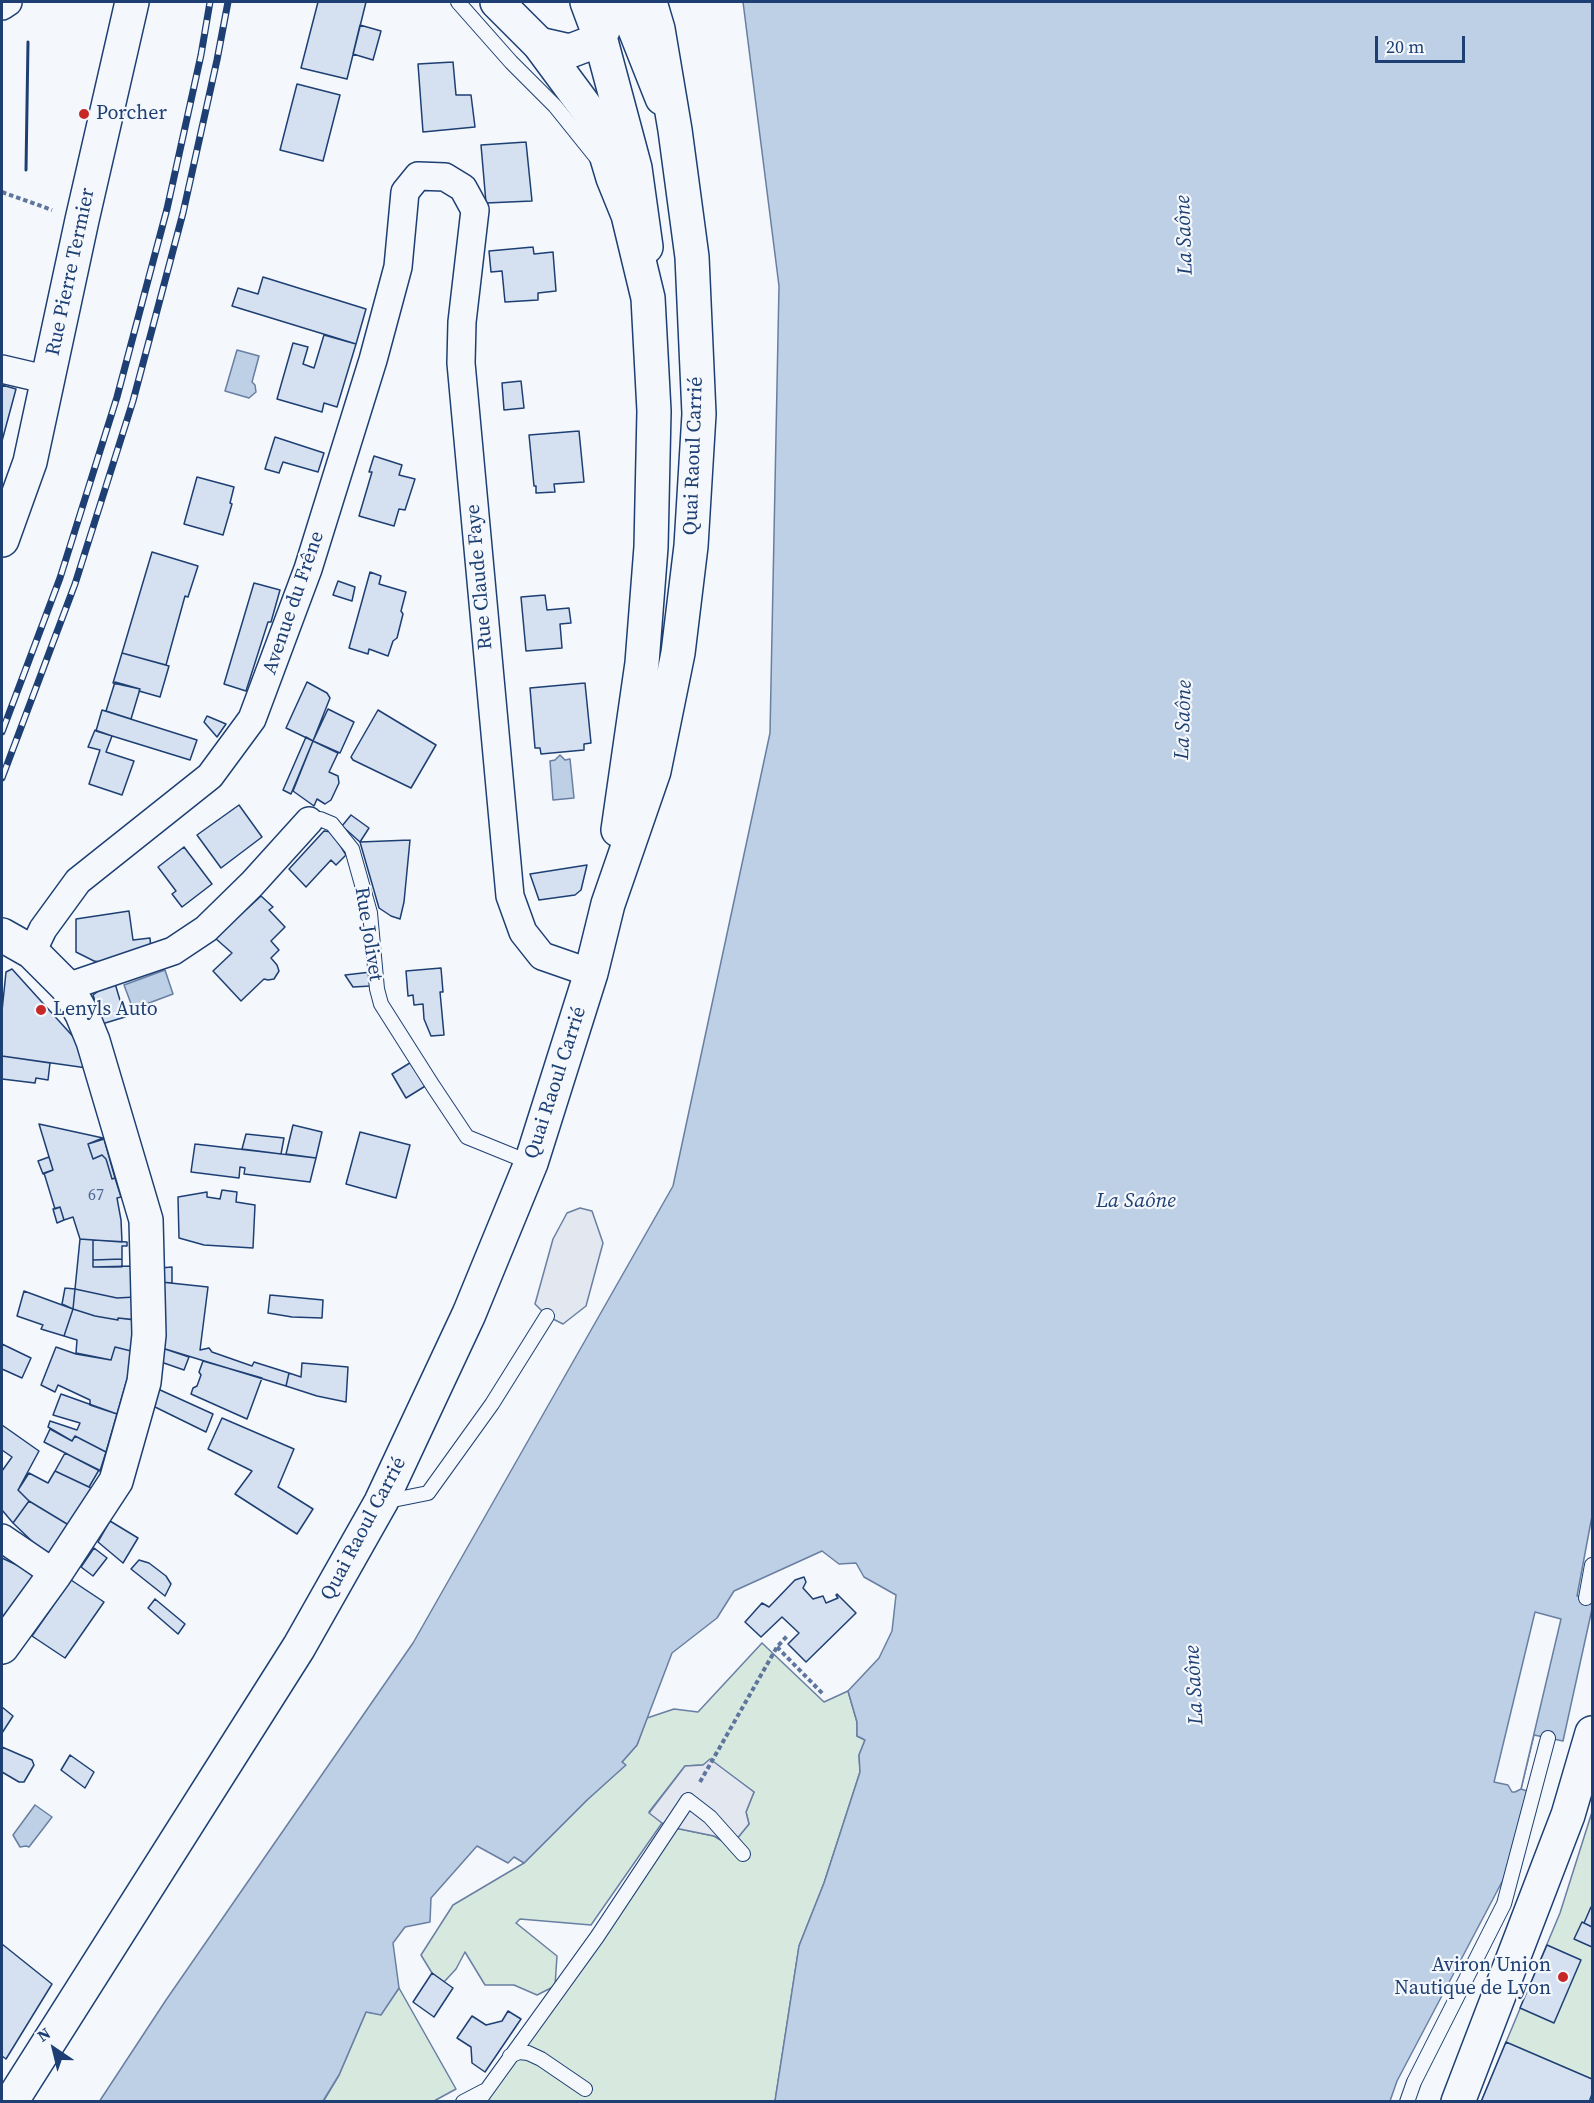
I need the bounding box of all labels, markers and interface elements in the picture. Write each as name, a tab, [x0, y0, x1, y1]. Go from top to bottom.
scale bar	[1378, 24, 1468, 62]
text: 20 m	[1386, 34, 1424, 59]
place label: Porcher	[96, 102, 167, 126]
marker: Porcher	[77, 107, 91, 121]
street label: Rue Pierre Termier	[42, 186, 100, 358]
water label: La Saône	[1171, 195, 1199, 275]
street label: Quai Raoul Carrié	[679, 376, 709, 536]
street label: Rue Claude Faye	[462, 503, 498, 651]
street label: Avenue du Frêne	[258, 528, 330, 678]
water label: La Saône	[1170, 680, 1198, 760]
street label: Rue Jolivet	[349, 885, 387, 983]
place label: Lenyls Auto	[53, 998, 158, 1022]
marker: Lenyls Auto	[34, 1003, 48, 1017]
street label: Quai Raoul Carrié	[520, 1004, 592, 1162]
house number: 67	[88, 1186, 104, 1206]
water label: La Saône	[1096, 1189, 1176, 1215]
street label: Quai Raoul Carrié	[316, 1453, 412, 1605]
water label: La Saône	[1180, 1645, 1210, 1725]
place label: Aviron Union Nautique de Lyon	[1394, 1954, 1551, 2001]
marker: Aviron Union Nautique de Lyon	[1556, 1970, 1570, 1984]
north arrow	[24, 2019, 84, 2079]
text: N	[33, 2022, 55, 2047]

